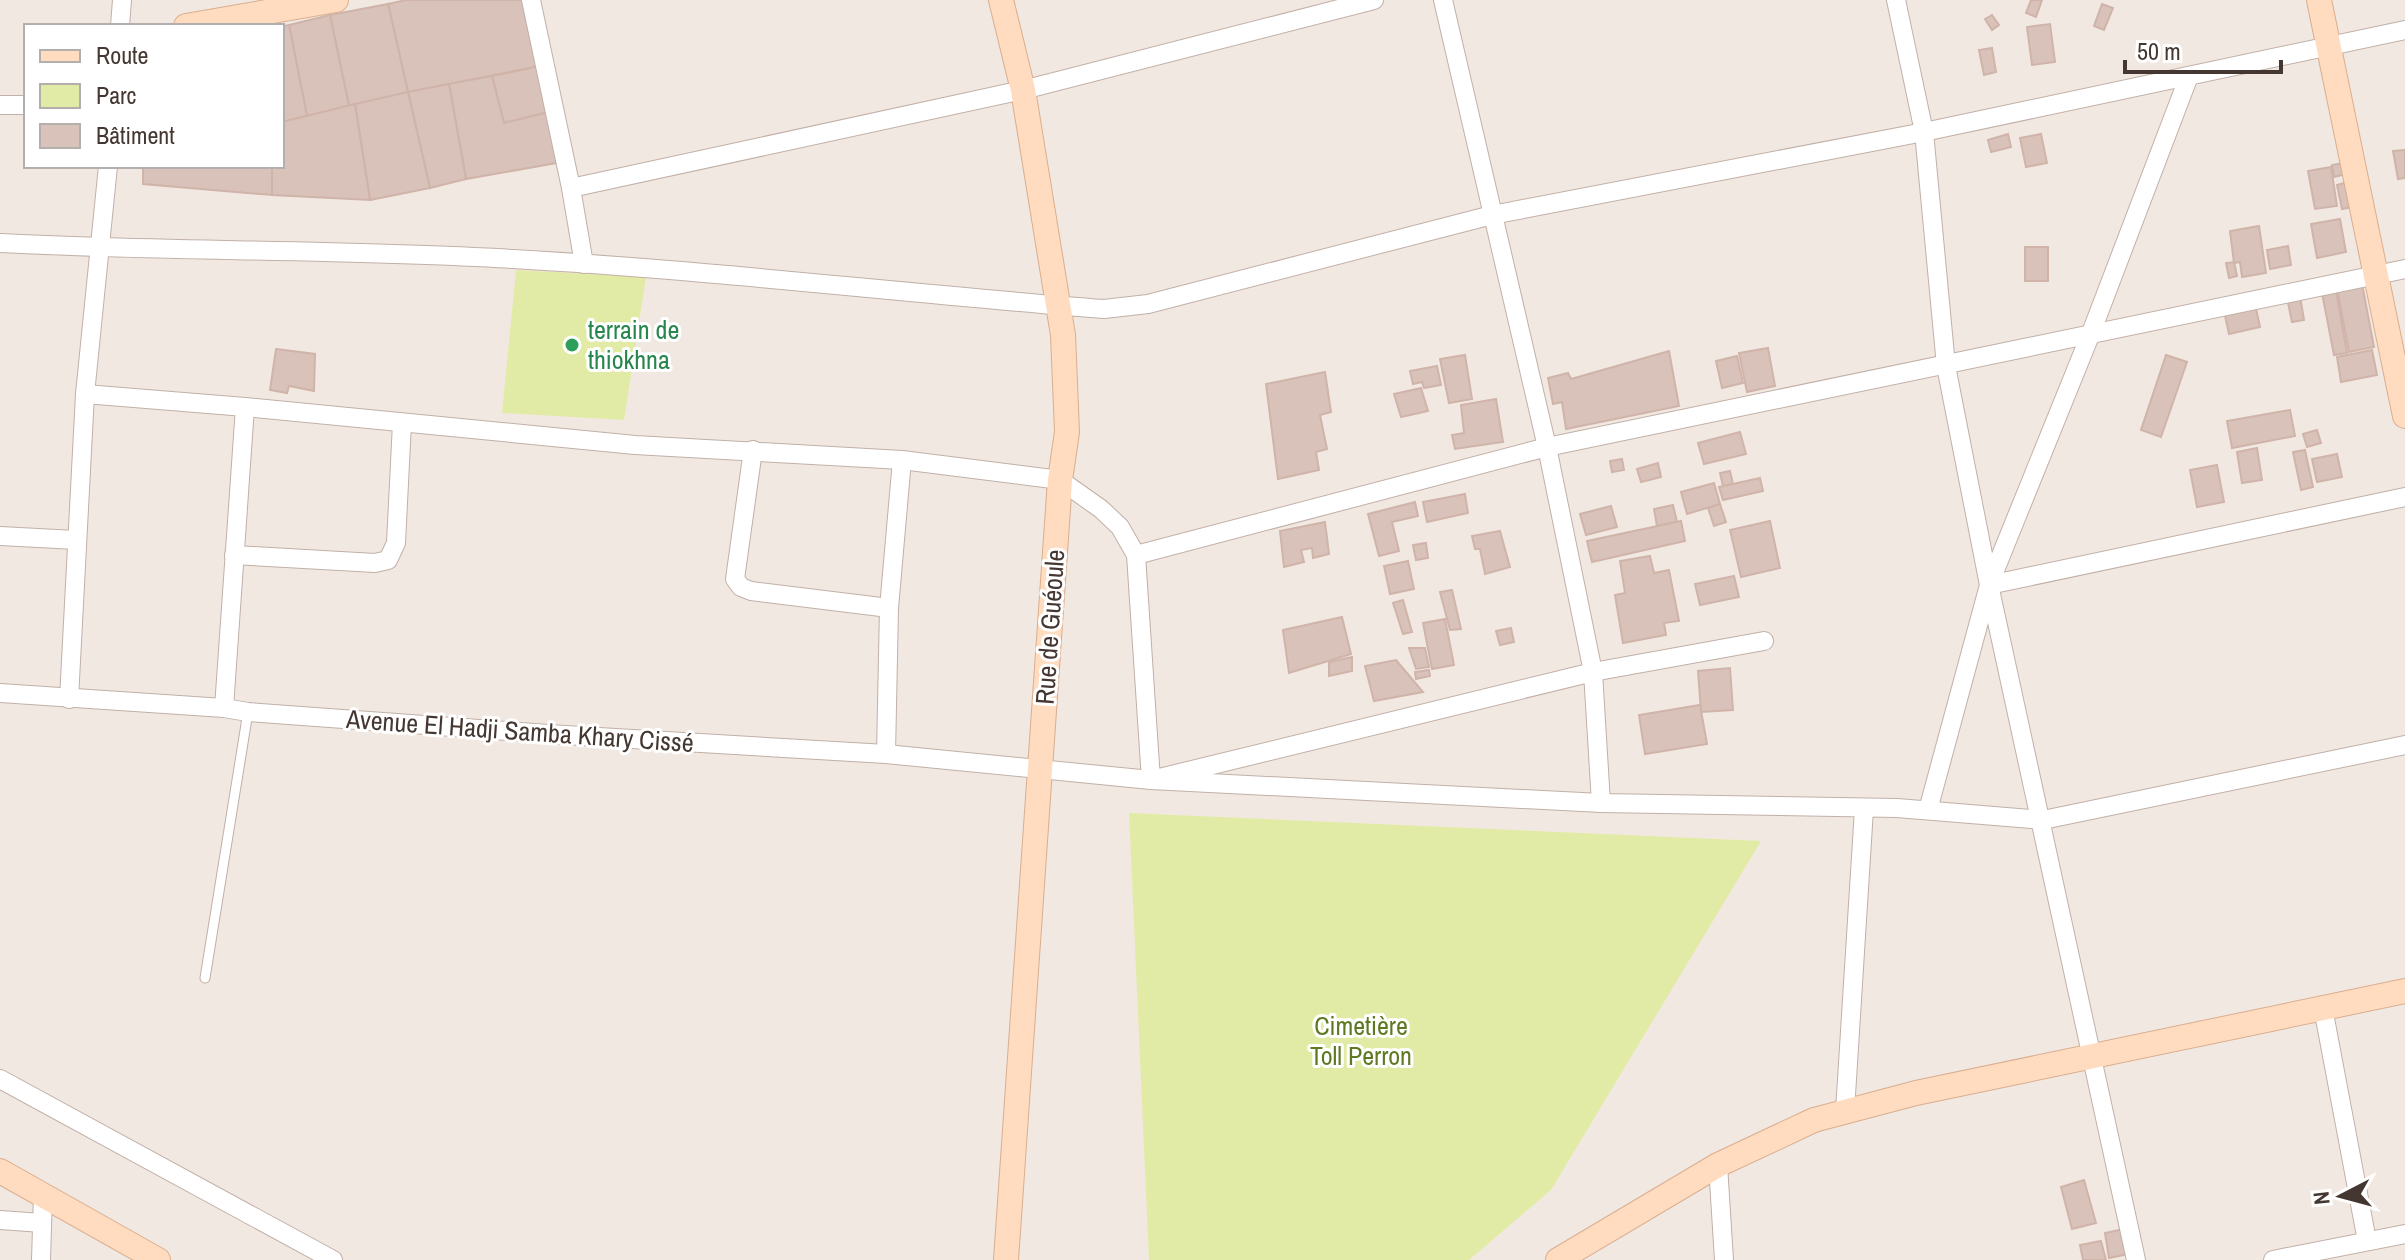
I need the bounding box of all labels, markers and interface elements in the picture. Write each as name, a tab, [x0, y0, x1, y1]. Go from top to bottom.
legend	[24, 24, 284, 168]
scale bar	[2125, 24, 2281, 74]
text: 50 m	[2137, 35, 2181, 67]
text: Route	[96, 39, 149, 71]
text: Parc	[96, 79, 137, 111]
text: Bâtiment	[96, 119, 175, 151]
place label: terrain de thiokhna	[588, 312, 679, 377]
marker: terrain de thiokhna	[563, 336, 581, 354]
street label: Rue de Guéoule	[1027, 548, 1072, 706]
street label: Avenue El Hadji Samba Khary Cissé	[344, 701, 695, 760]
park label: Cimetière Toll Perron	[1310, 1008, 1412, 1073]
north arrow	[2301, 1156, 2381, 1236]
text: N	[2306, 1190, 2337, 1206]

